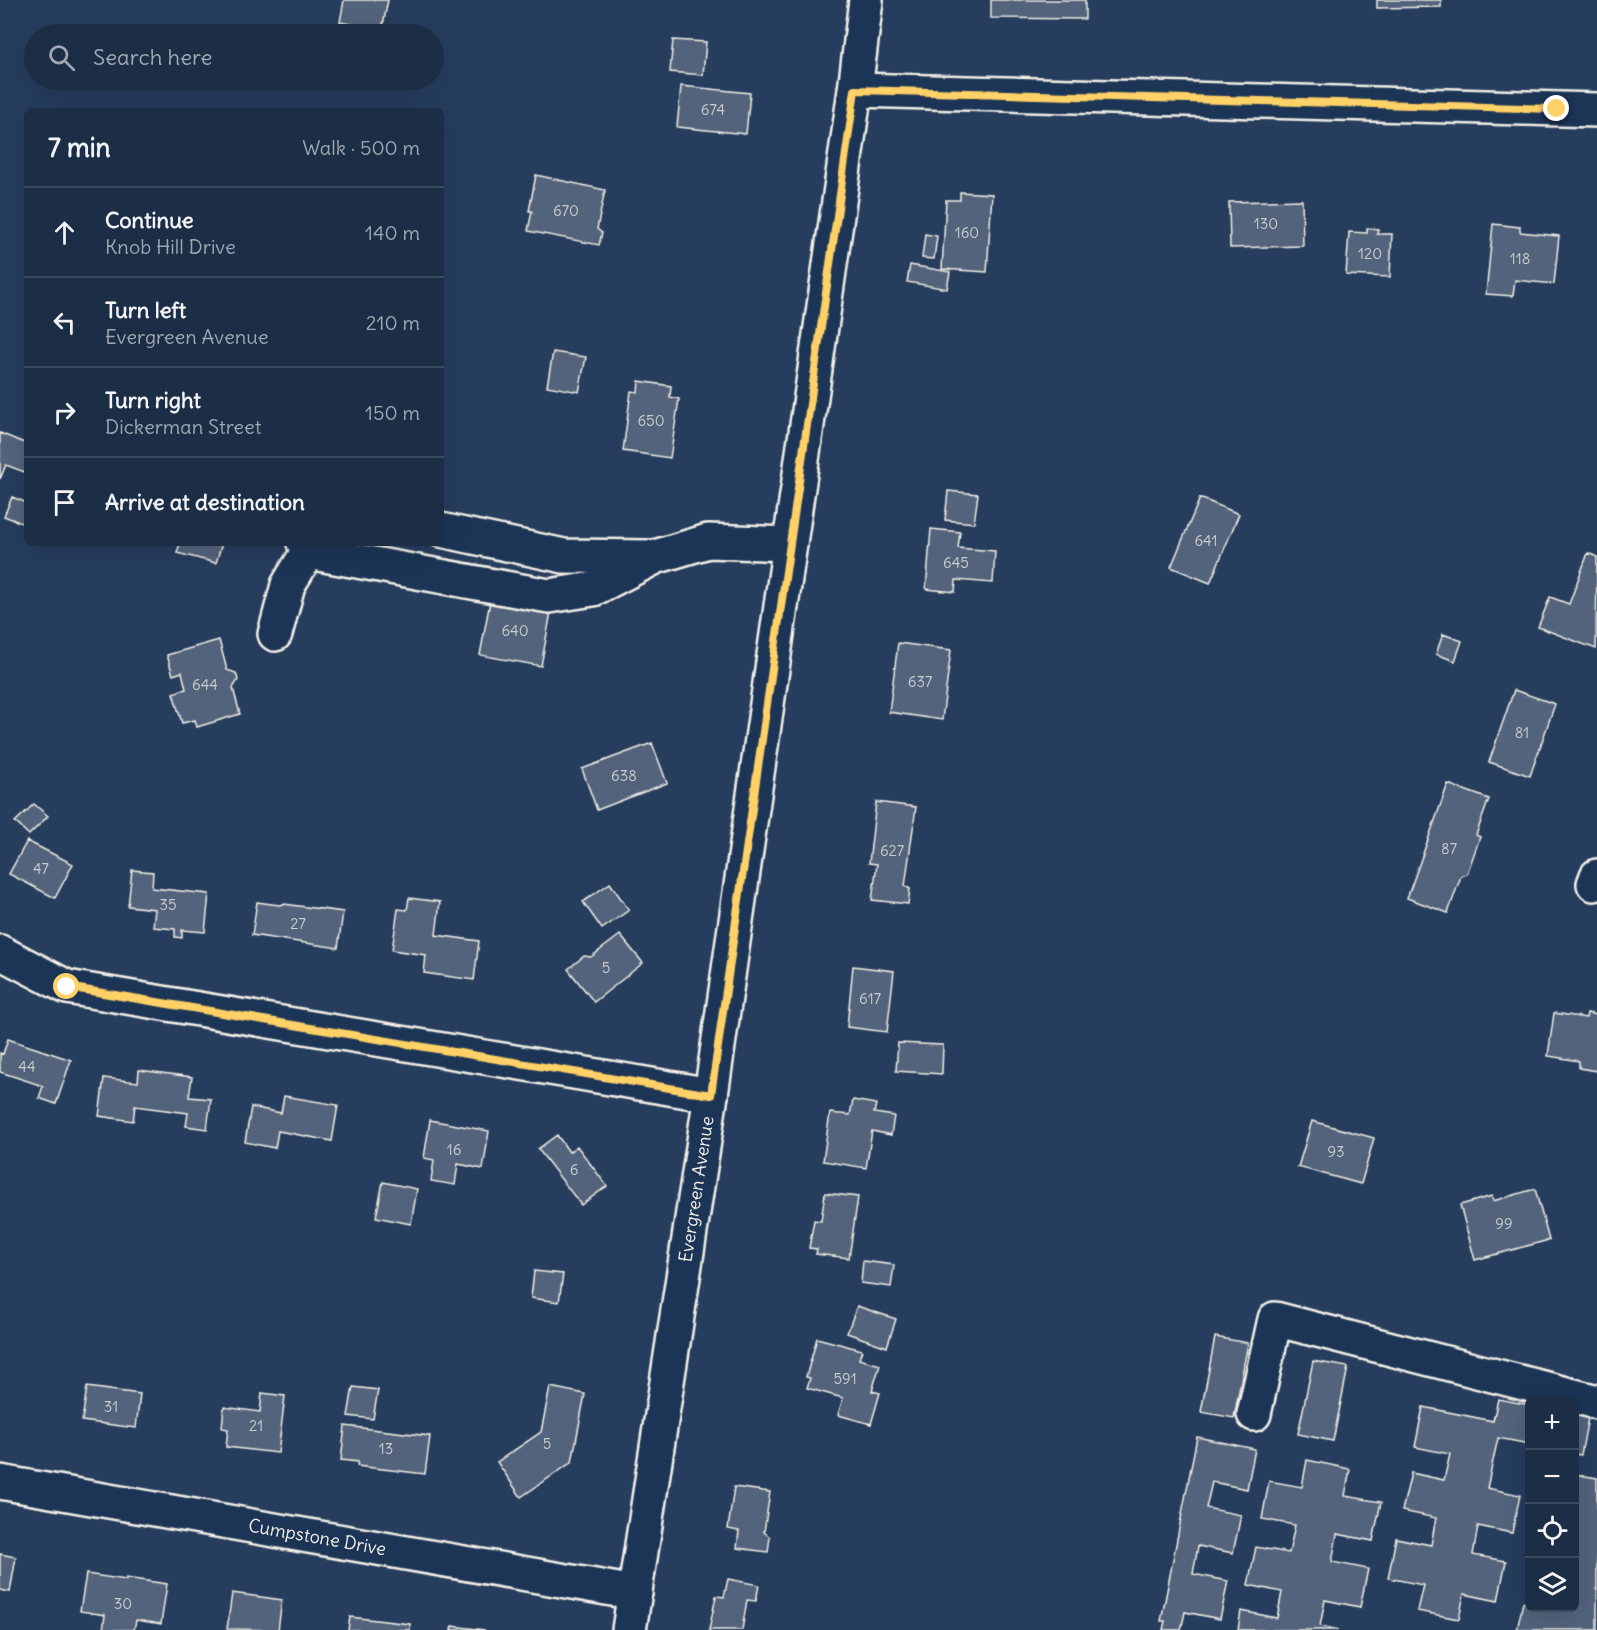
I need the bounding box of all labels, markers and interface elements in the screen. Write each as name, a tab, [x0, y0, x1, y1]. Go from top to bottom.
search box	[24, 24, 444, 90]
icon: search	[45, 41, 78, 74]
text: Search here	[93, 43, 212, 71]
route end	[1543, 95, 1569, 121]
house number: 674	[701, 100, 725, 119]
text: 7 min	[48, 131, 111, 164]
text: Walk · 500 m	[302, 135, 420, 160]
house number: 670	[553, 201, 579, 220]
text: Continue	[105, 206, 194, 234]
house number: 130	[1254, 214, 1278, 233]
icon: ahead	[48, 216, 81, 249]
text: 140 m	[365, 220, 420, 245]
house number: 160	[955, 223, 979, 242]
text: Knob Hill Drive	[105, 234, 236, 259]
house number: 120	[1358, 244, 1382, 263]
house number: 118	[1510, 249, 1530, 268]
text: Turn left	[105, 296, 186, 324]
icon: left	[48, 306, 81, 339]
text: 210 m	[366, 310, 420, 335]
text: Evergreen Avenue	[105, 324, 269, 349]
text: Turn right	[105, 386, 201, 414]
icon: right	[48, 396, 81, 429]
text: 150 m	[365, 400, 420, 425]
house number: 650	[637, 411, 665, 430]
text: Dickerman Street	[105, 414, 262, 439]
icon: arrive	[48, 486, 81, 519]
text: Arrive at destination	[105, 488, 305, 516]
house number: 641	[1194, 531, 1218, 550]
house number: 645	[943, 553, 969, 572]
house number: 640	[501, 621, 529, 640]
house number: 637	[908, 672, 932, 691]
house number: 644	[192, 675, 218, 694]
house number: 81	[1515, 723, 1529, 742]
house number: 638	[611, 766, 637, 785]
house number: 87	[1441, 839, 1457, 858]
house number: 627	[880, 841, 904, 860]
house number: 47	[33, 859, 49, 878]
house number: 35	[159, 895, 177, 914]
house number: 27	[290, 914, 306, 933]
house number: 5	[602, 958, 610, 977]
route start	[53, 973, 79, 999]
house number: 617	[859, 989, 881, 1008]
house number: 44	[18, 1057, 36, 1076]
street label: Evergreen Avenue	[674, 1115, 719, 1264]
house number: 16	[447, 1140, 461, 1159]
house number: 93	[1327, 1142, 1345, 1161]
house number: 6	[570, 1160, 578, 1179]
house number: 99	[1495, 1214, 1513, 1233]
house number: 591	[833, 1369, 857, 1388]
map controls	[1525, 1396, 1579, 1612]
button: +	[1525, 1396, 1579, 1450]
house number: 31	[104, 1397, 118, 1416]
house number: 21	[249, 1416, 263, 1435]
house number: 5	[543, 1434, 551, 1453]
house number: 13	[379, 1439, 393, 1458]
button: −	[1525, 1450, 1579, 1504]
button: locate	[1525, 1504, 1579, 1558]
street label: Cumpstone Drive	[247, 1514, 388, 1560]
button: layers	[1525, 1558, 1579, 1612]
house number: 30	[114, 1594, 132, 1613]

